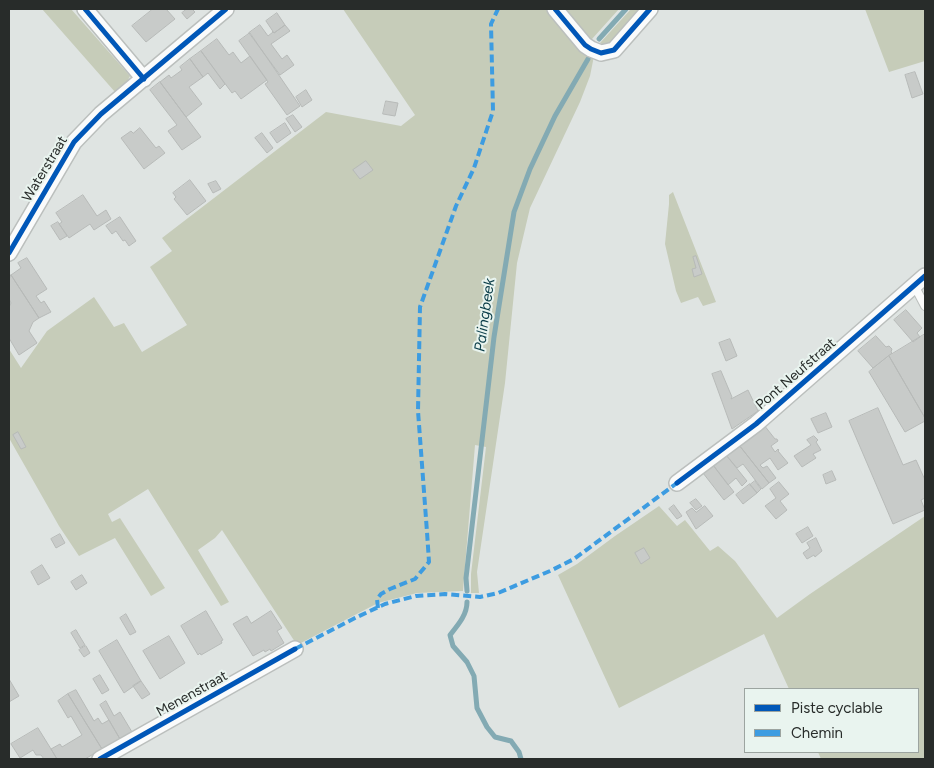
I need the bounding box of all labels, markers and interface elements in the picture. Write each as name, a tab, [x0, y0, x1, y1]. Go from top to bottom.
street label: Waterstraat	[19, 133, 71, 205]
water label: Palingbeek	[471, 277, 499, 353]
street label: Pont Neufstraat	[753, 335, 839, 413]
street label: Menenstraat	[153, 668, 231, 720]
legend	[744, 688, 919, 753]
text: Piste cyclable	[791, 699, 883, 717]
text: Chemin	[791, 724, 843, 742]

